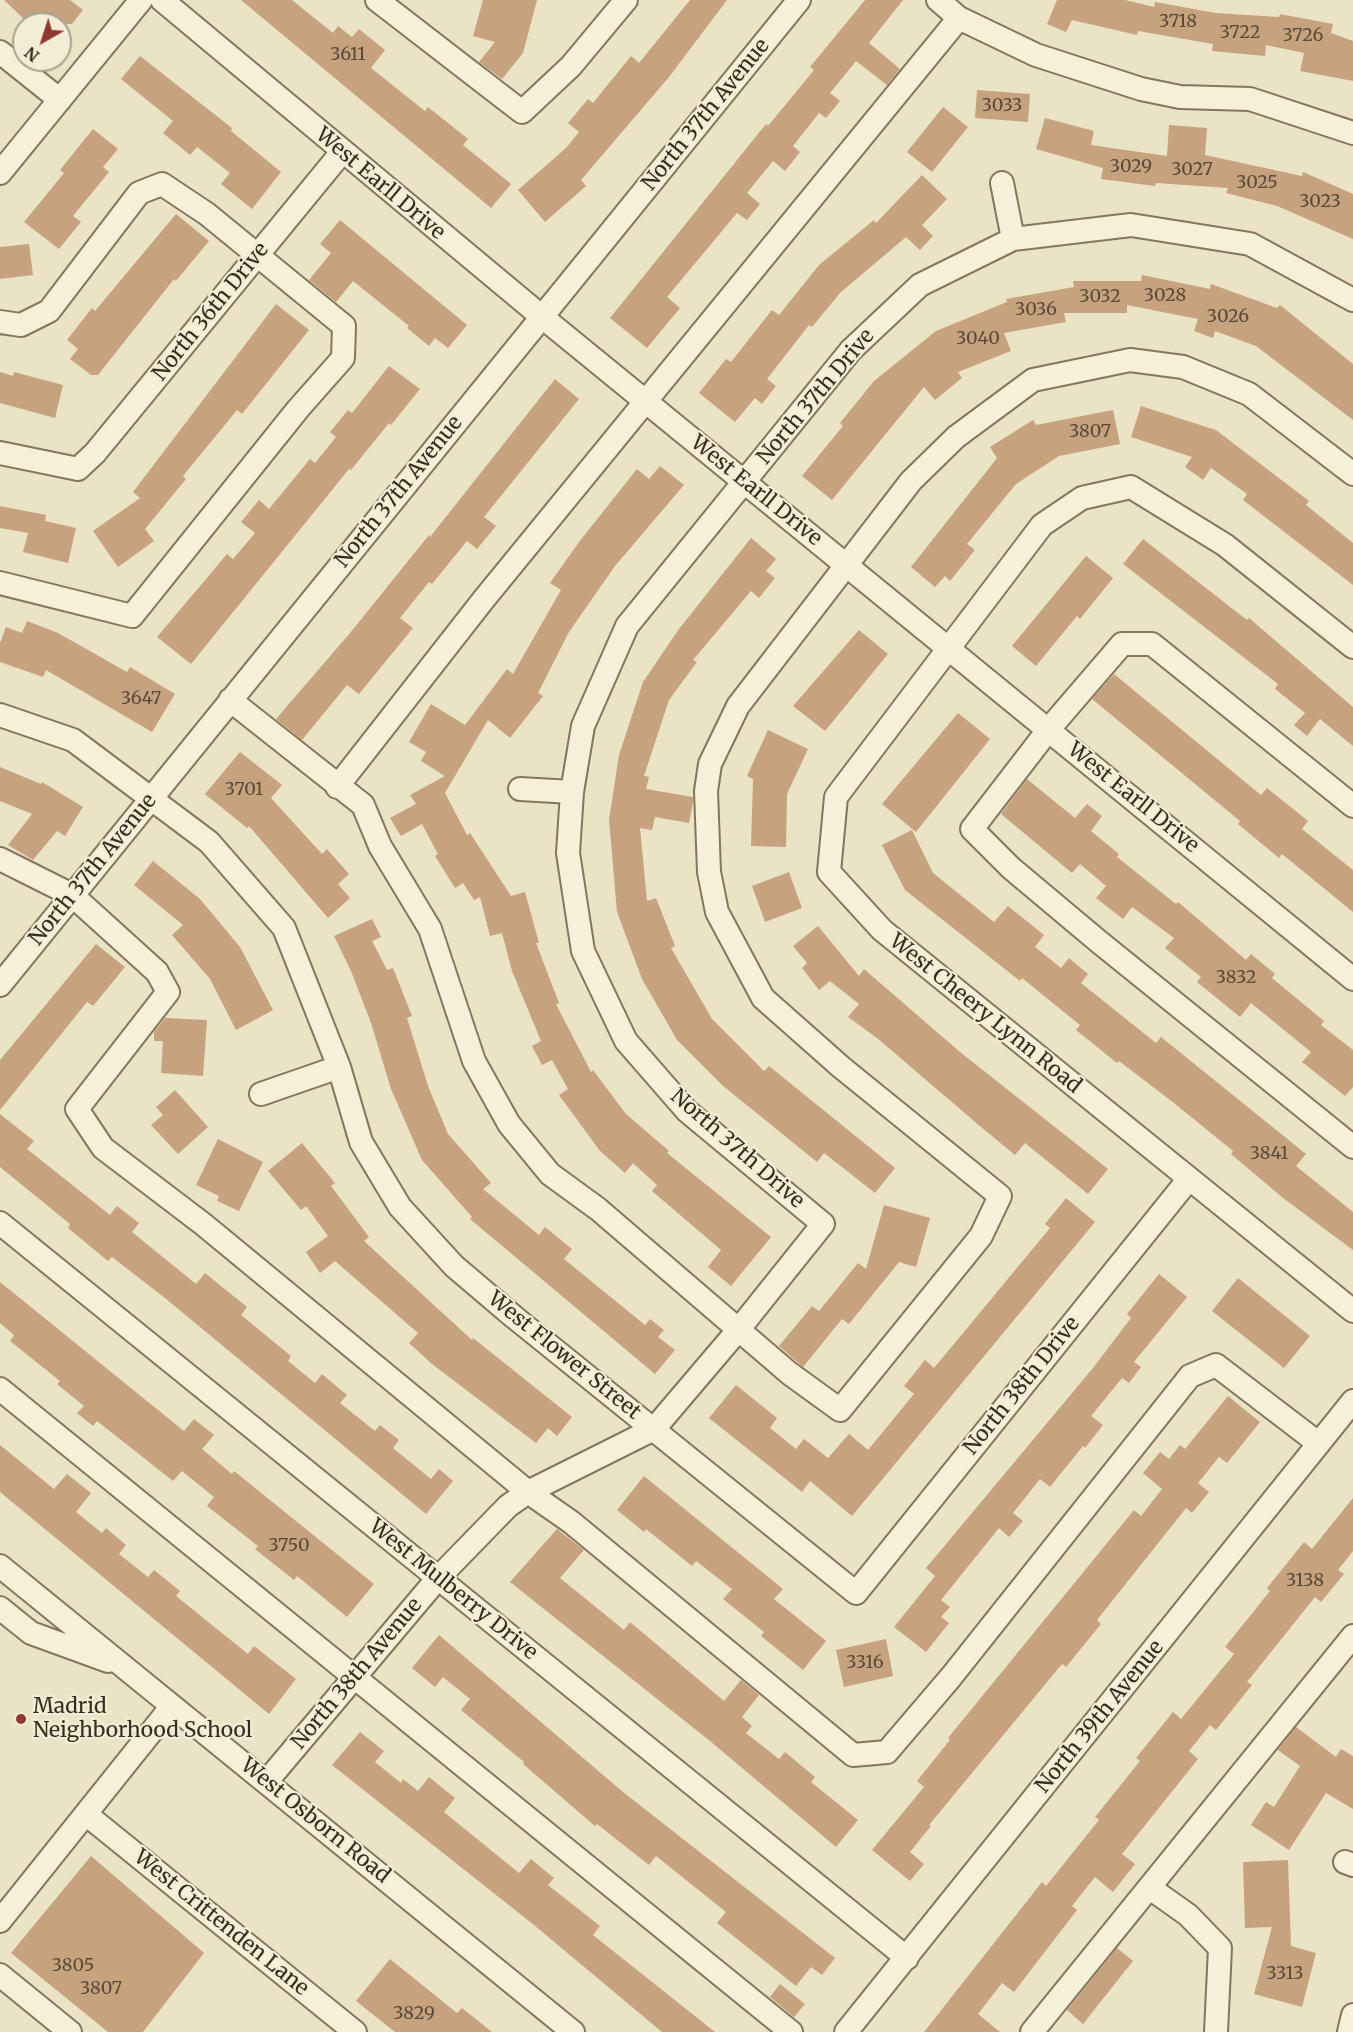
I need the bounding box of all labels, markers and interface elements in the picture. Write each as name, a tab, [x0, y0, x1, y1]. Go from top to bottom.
house number: 3718	[1159, 11, 1197, 33]
north arrow	[12, 12, 72, 72]
house number: 3722	[1220, 22, 1260, 44]
house number: 3726	[1283, 25, 1323, 47]
street label: North 37th Avenue	[637, 34, 775, 196]
text: N	[21, 43, 43, 66]
house number: 3611	[330, 44, 366, 66]
house number: 3033	[982, 95, 1022, 117]
street label: West Earll Drive	[310, 122, 450, 246]
house number: 3029	[1110, 156, 1152, 178]
house number: 3027	[1171, 159, 1213, 181]
house number: 3025	[1236, 172, 1278, 194]
house number: 3023	[1299, 191, 1341, 213]
street label: North 36th Drive	[148, 238, 274, 386]
house number: 3028	[1144, 285, 1186, 307]
house number: 3032	[1079, 286, 1121, 308]
house number: 3036	[1015, 299, 1057, 321]
house number: 3026	[1207, 306, 1249, 328]
street label: North 37th Drive	[752, 324, 880, 470]
house number: 3040	[956, 328, 1000, 350]
street label: North 37th Avenue	[330, 411, 468, 573]
house number: 3807	[1069, 421, 1111, 443]
street label: West Earll Drive	[685, 430, 827, 552]
house number: 3647	[121, 688, 161, 710]
street label: West Earll Drive	[1062, 737, 1204, 859]
house number: 3701	[225, 779, 263, 801]
street label: North 37th Avenue	[24, 789, 162, 951]
street label: West Cheery Lynn Road	[884, 929, 1086, 1099]
house number: 3832	[1216, 967, 1256, 989]
street label: North 37th Drive	[665, 1084, 809, 1214]
house number: 3841	[1250, 1143, 1288, 1165]
street label: West Flower Street	[483, 1287, 645, 1425]
street label: North 38th Drive	[959, 1312, 1085, 1460]
street label: West Mulberry Drive	[364, 1514, 542, 1666]
house number: 3750	[268, 1535, 310, 1557]
house number: 3138	[1286, 1570, 1324, 1592]
street label: North 38th Avenue	[286, 1593, 428, 1755]
street label: North 39th Avenue	[1031, 1635, 1169, 1799]
house number: 3316	[846, 1652, 884, 1674]
place label: Madrid Neighborhood School	[33, 1694, 252, 1744]
marker: Madrid Neighborhood School	[14, 1712, 28, 1726]
street label: West Osborn Road	[235, 1753, 395, 1889]
street label: West Crittenden Lane	[129, 1845, 313, 2001]
house number: 3805	[52, 1955, 94, 1977]
house number: 3313	[1267, 1963, 1303, 1985]
house number: 3807	[80, 1978, 122, 2000]
house number: 3829	[393, 2003, 435, 2025]

